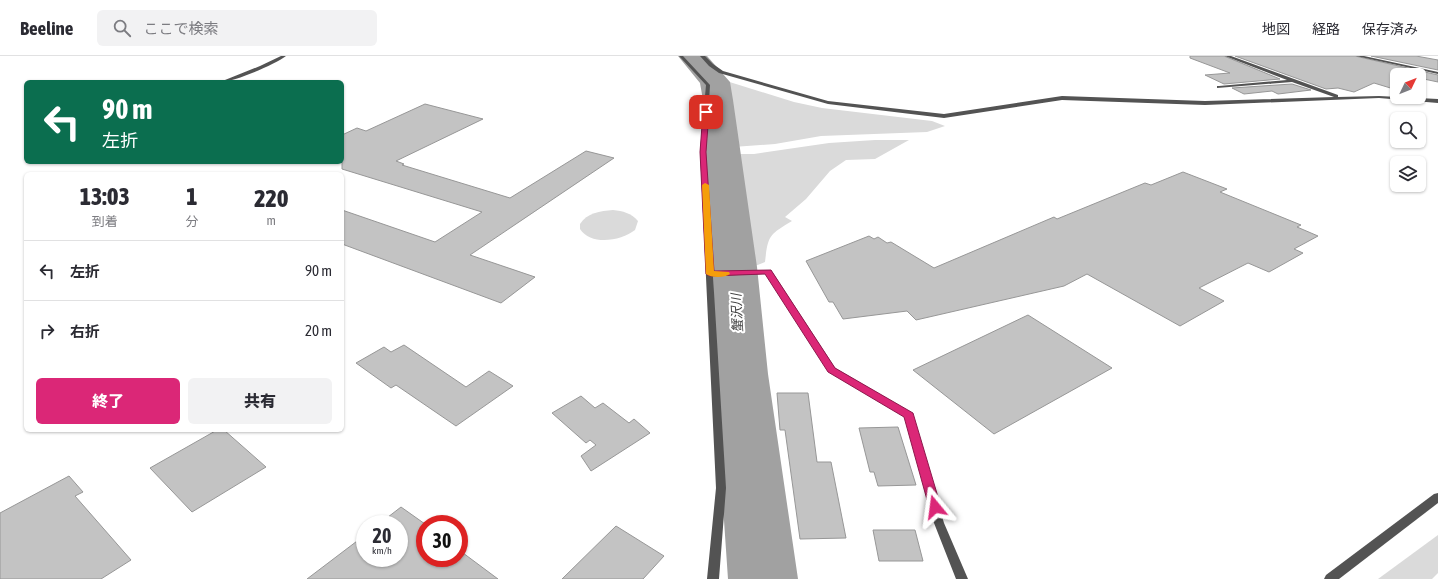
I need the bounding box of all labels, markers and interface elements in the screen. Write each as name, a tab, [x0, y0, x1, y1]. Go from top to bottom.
search box	[97, 10, 377, 46]
text: Beeline	[20, 17, 73, 39]
icon: search	[111, 17, 133, 39]
text: ここで検索	[143, 20, 218, 37]
text: 地図	[1262, 21, 1290, 37]
text: 経路	[1312, 21, 1340, 37]
text: 保存済み	[1362, 21, 1418, 37]
north arrow	[1390, 68, 1426, 104]
map controls	[1390, 68, 1426, 192]
text: 90 m	[102, 93, 152, 125]
pin	[689, 95, 723, 129]
icon: left	[36, 96, 88, 148]
icon: arrive	[695, 101, 717, 123]
button: search	[1390, 112, 1426, 148]
text: 左折	[102, 130, 138, 151]
button: layers	[1390, 156, 1426, 192]
text: 13:03	[80, 183, 130, 210]
text: 1	[186, 183, 198, 210]
text: 220	[254, 185, 288, 212]
text: m	[267, 213, 276, 228]
text: 到着	[92, 214, 118, 229]
text: 分	[186, 214, 199, 229]
icon: left	[36, 260, 58, 282]
text: 90 m	[305, 262, 332, 279]
text: 左折	[70, 263, 100, 280]
water label: 蟹沢川	[728, 291, 746, 333]
icon: right	[36, 320, 58, 342]
text: 20 m	[305, 322, 332, 339]
text: 右折	[70, 323, 100, 340]
button: 終了	[36, 378, 180, 424]
button: 共有	[188, 378, 332, 424]
position arrow	[914, 486, 956, 528]
speed limit sign: 30	[416, 515, 468, 567]
text: 20	[373, 524, 391, 547]
text: km/h	[372, 545, 392, 556]

